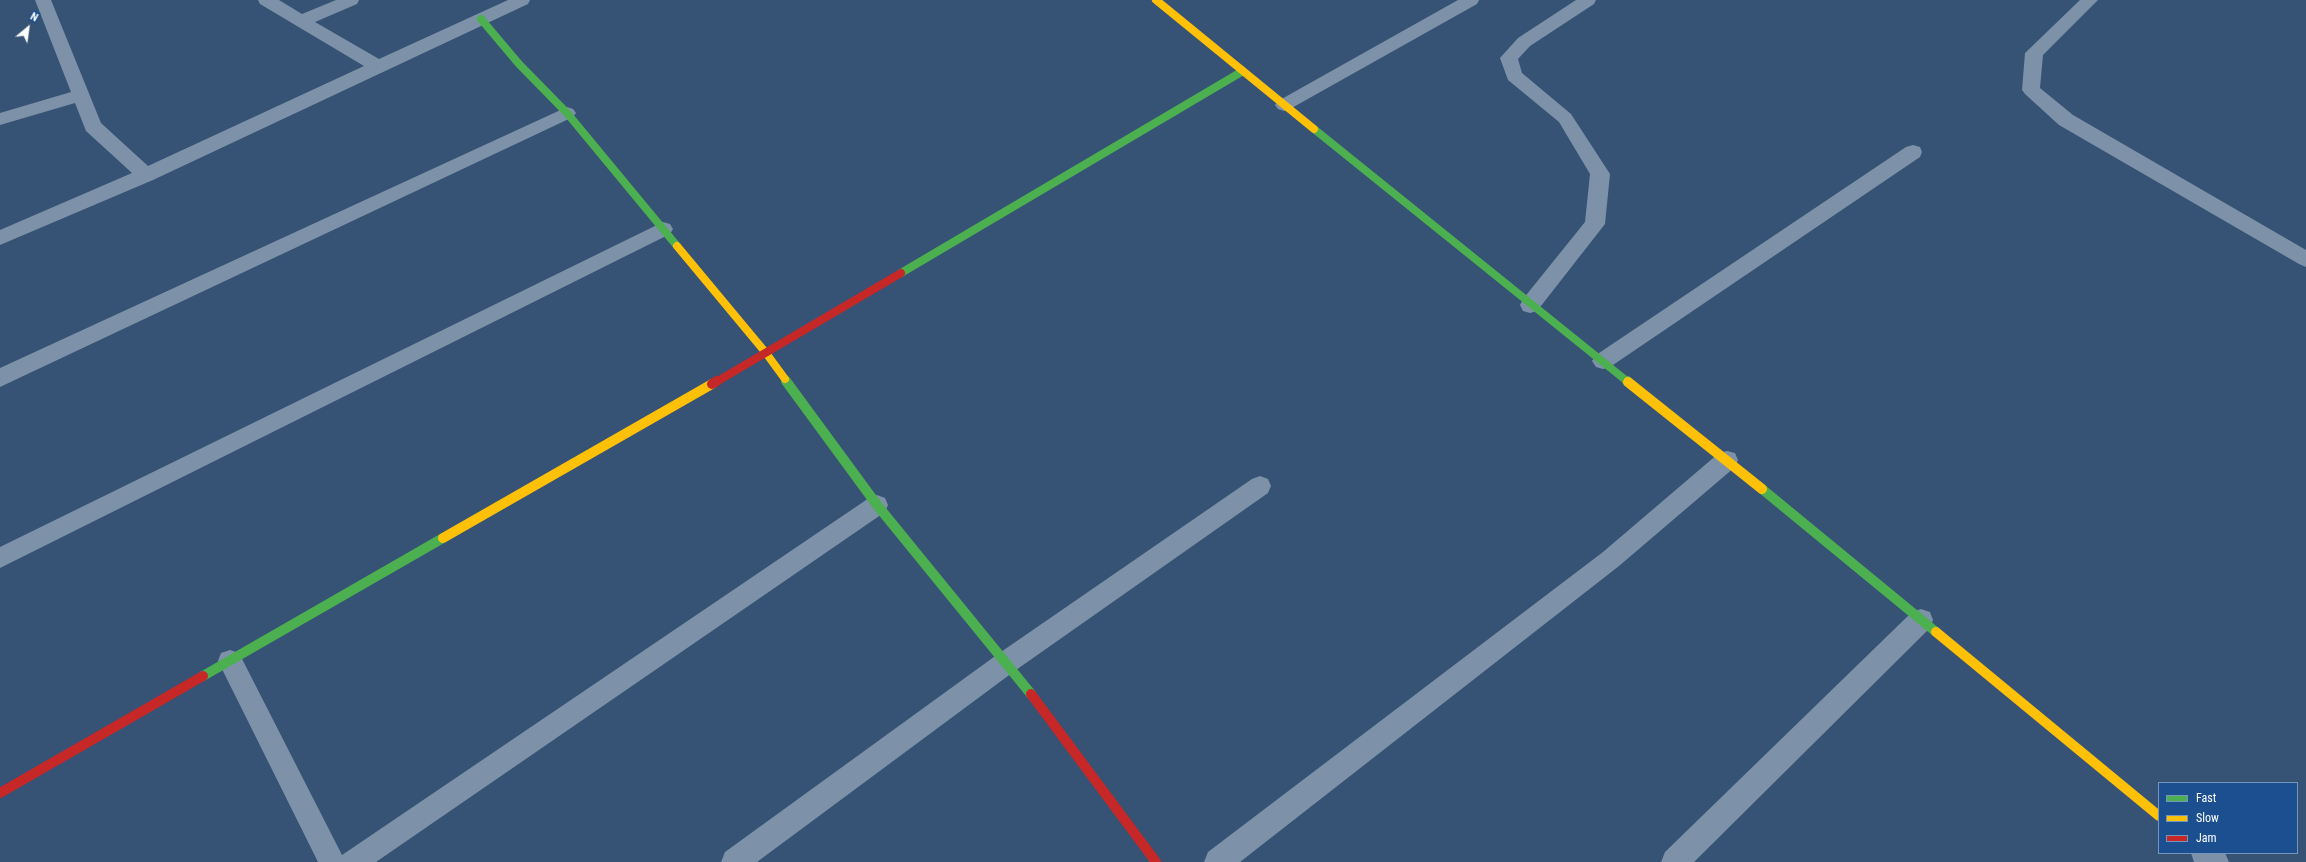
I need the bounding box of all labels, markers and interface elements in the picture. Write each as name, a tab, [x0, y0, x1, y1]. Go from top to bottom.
north arrow	[8, 8, 48, 48]
text: N	[28, 10, 40, 24]
legend	[2158, 782, 2298, 854]
text: Fast	[2196, 791, 2216, 805]
text: Slow	[2196, 811, 2219, 825]
text: Jam	[2196, 831, 2217, 845]

